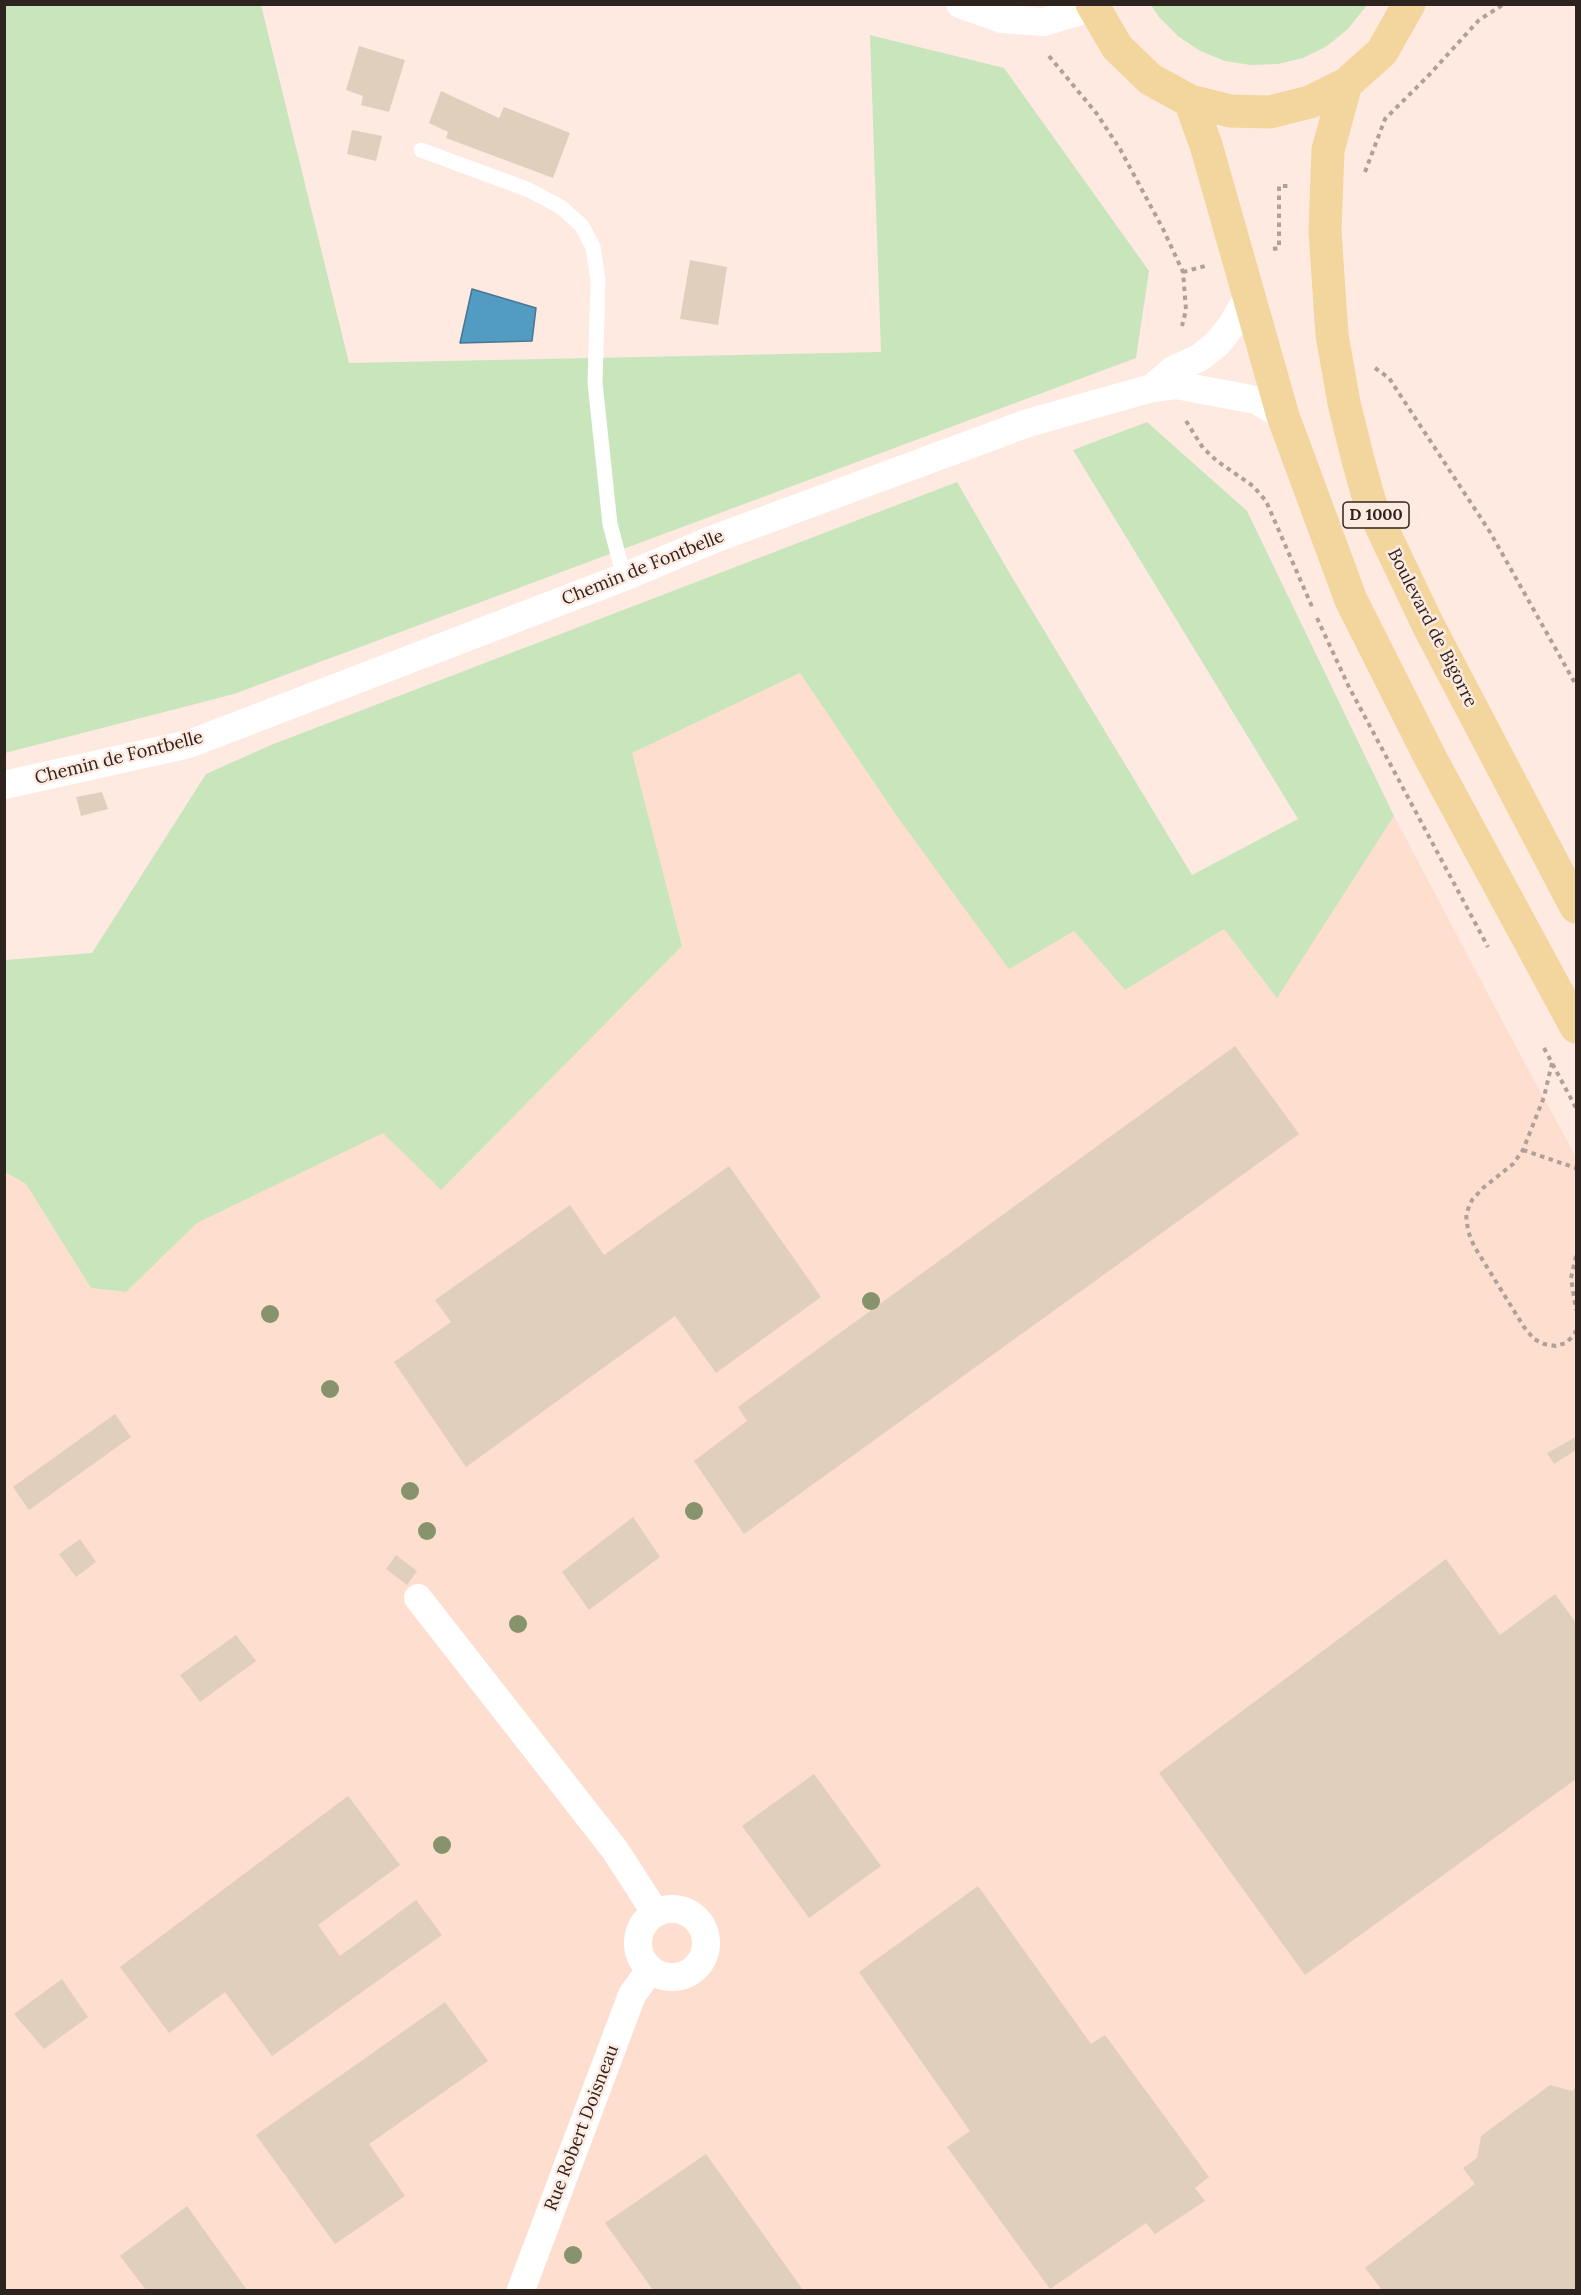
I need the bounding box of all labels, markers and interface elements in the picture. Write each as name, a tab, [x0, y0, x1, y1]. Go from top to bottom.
road number: D 1000	[1343, 502, 1409, 528]
street label: Chemin de Fontbelle	[559, 526, 727, 610]
street label: Boulevard de Bigorre	[1383, 545, 1481, 711]
street label: Chemin de Fontbelle	[33, 727, 205, 789]
street label: Rue Robert Doisneau	[540, 2042, 624, 2214]

